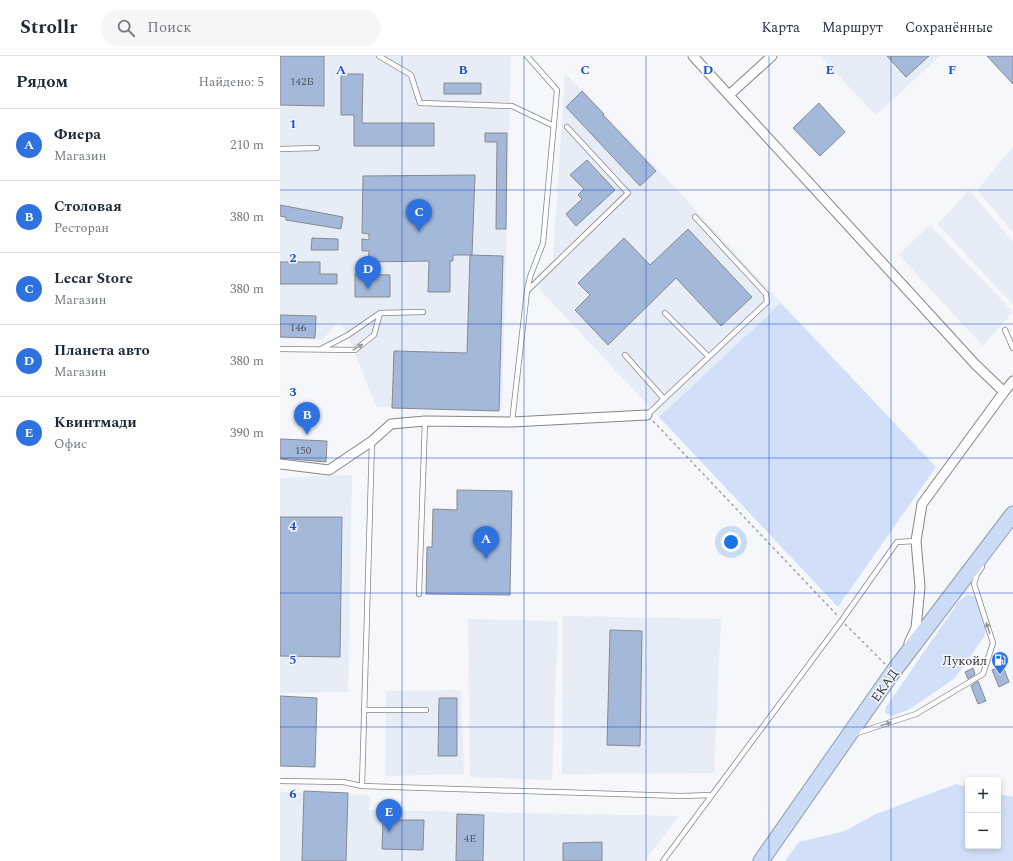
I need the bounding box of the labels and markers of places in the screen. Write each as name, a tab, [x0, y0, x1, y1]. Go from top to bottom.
pin: C	[406, 199, 432, 232]
pin: D	[355, 256, 381, 289]
pin: B	[294, 402, 320, 435]
pin: A	[473, 526, 499, 559]
fuel station icon: Лукойл	[990, 650, 1010, 675]
place label: Лукойл	[943, 651, 987, 671]
pin: E	[376, 799, 402, 832]

